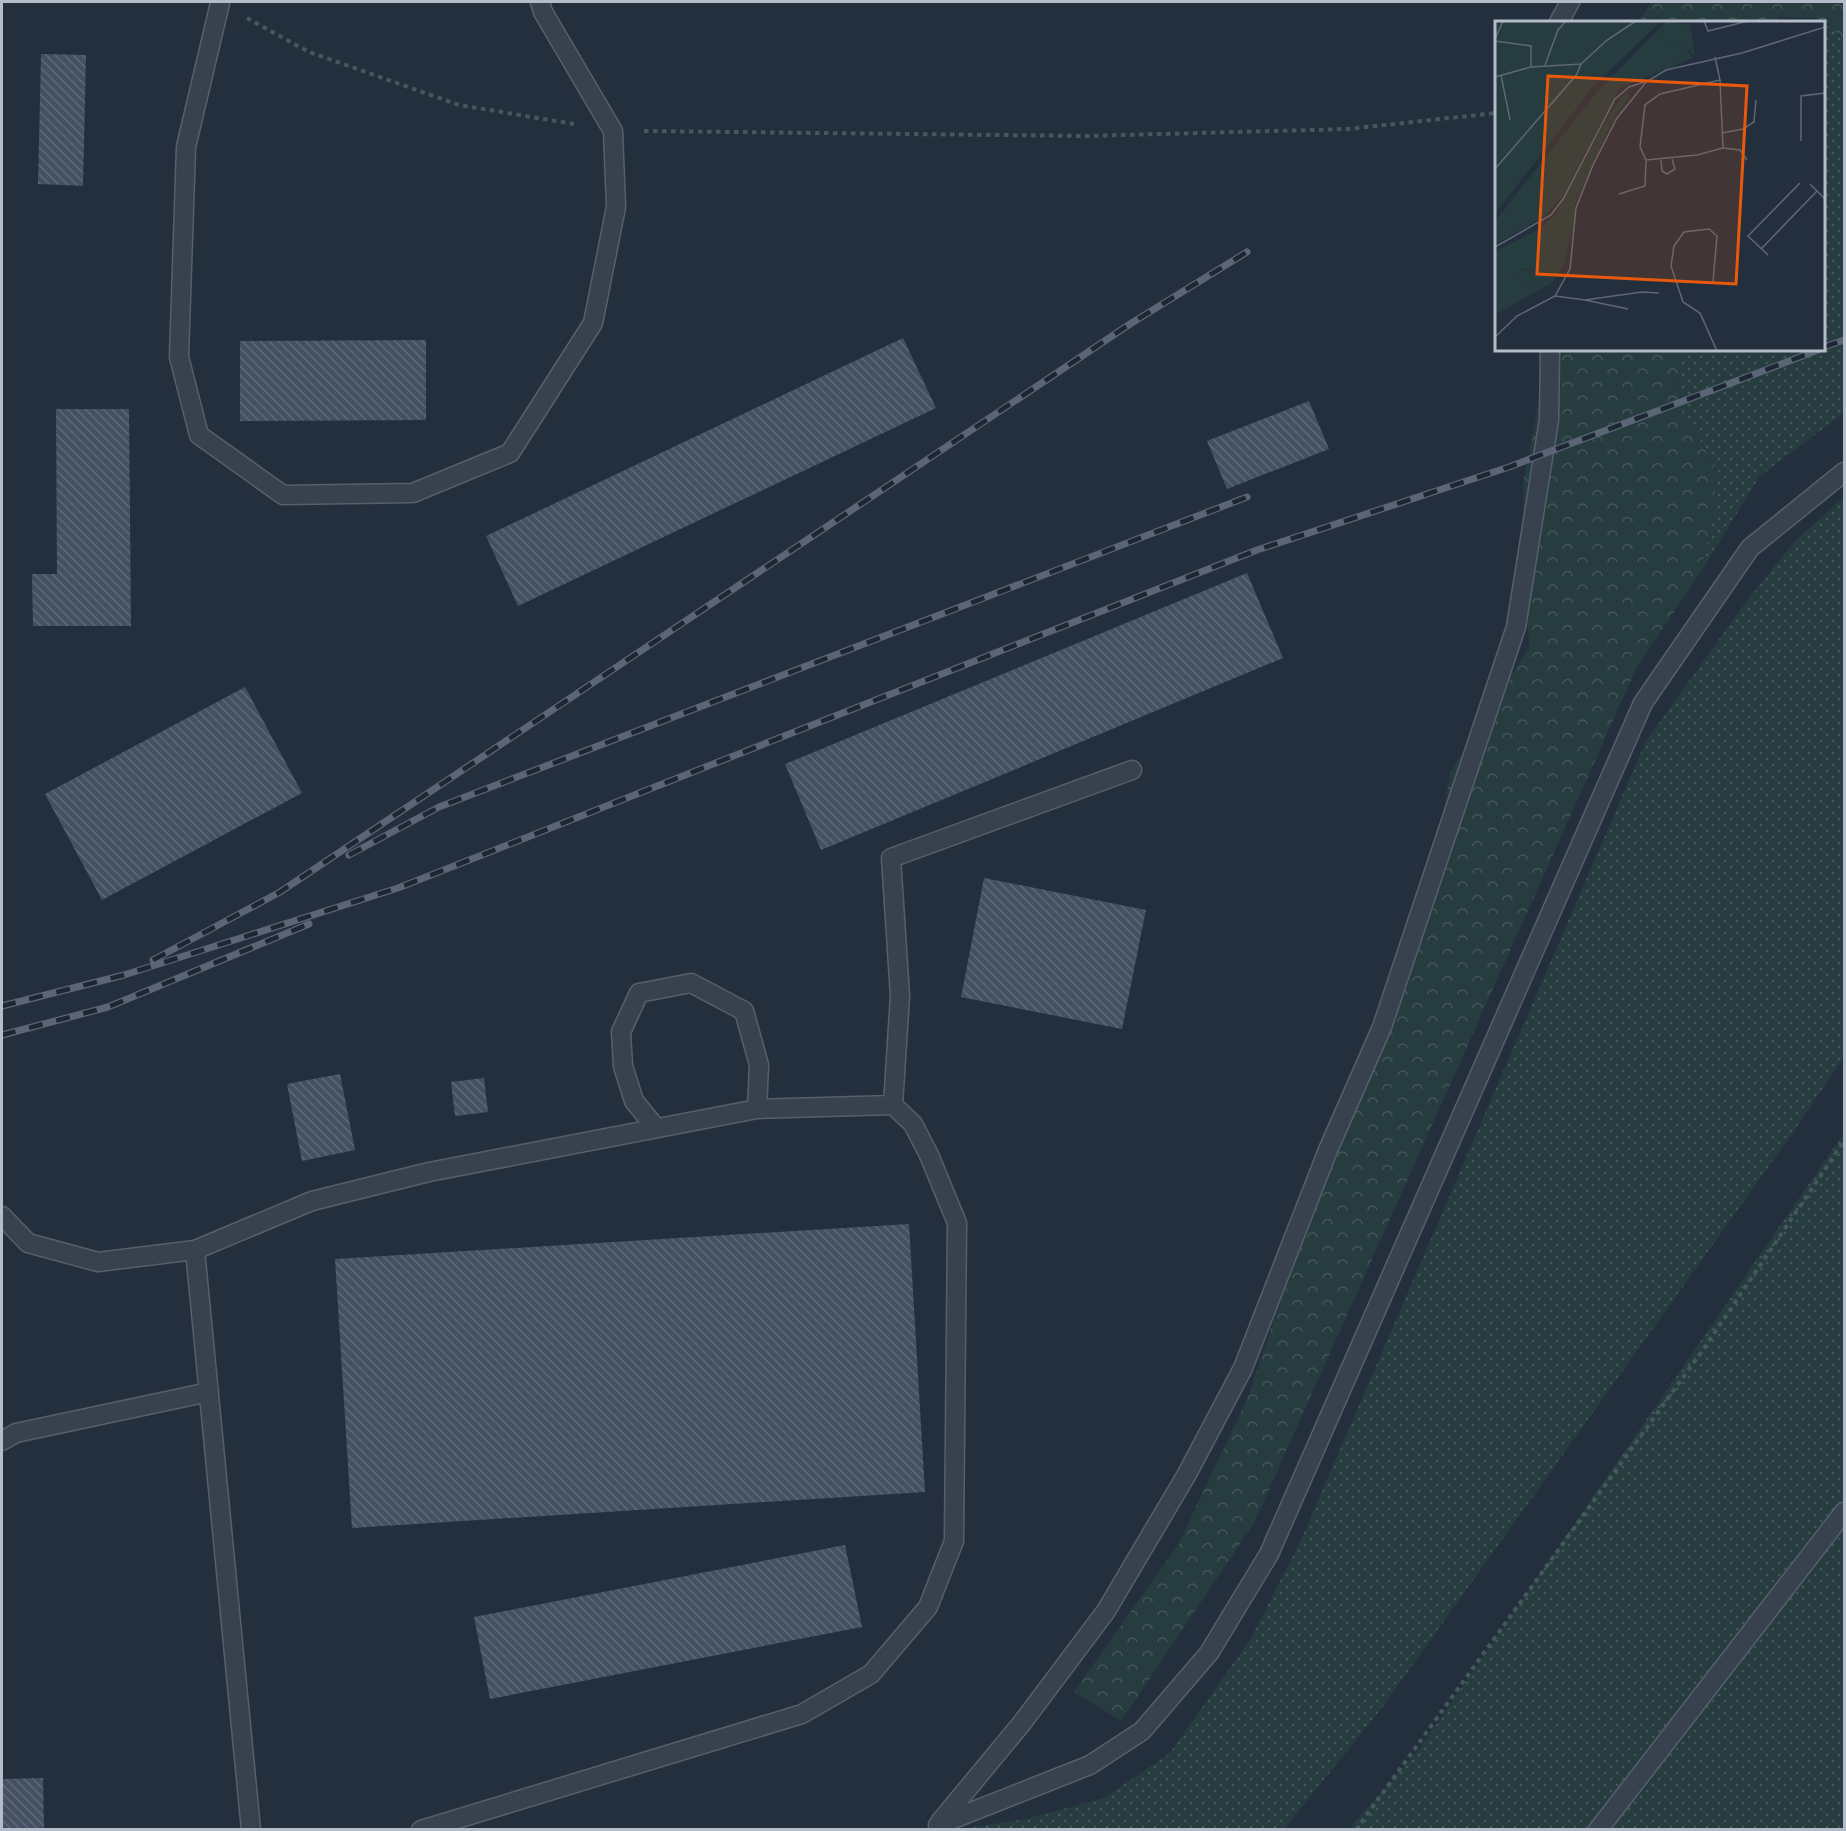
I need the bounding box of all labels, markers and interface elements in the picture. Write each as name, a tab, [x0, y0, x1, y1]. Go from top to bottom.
inset map	[1495, 21, 1825, 351]

